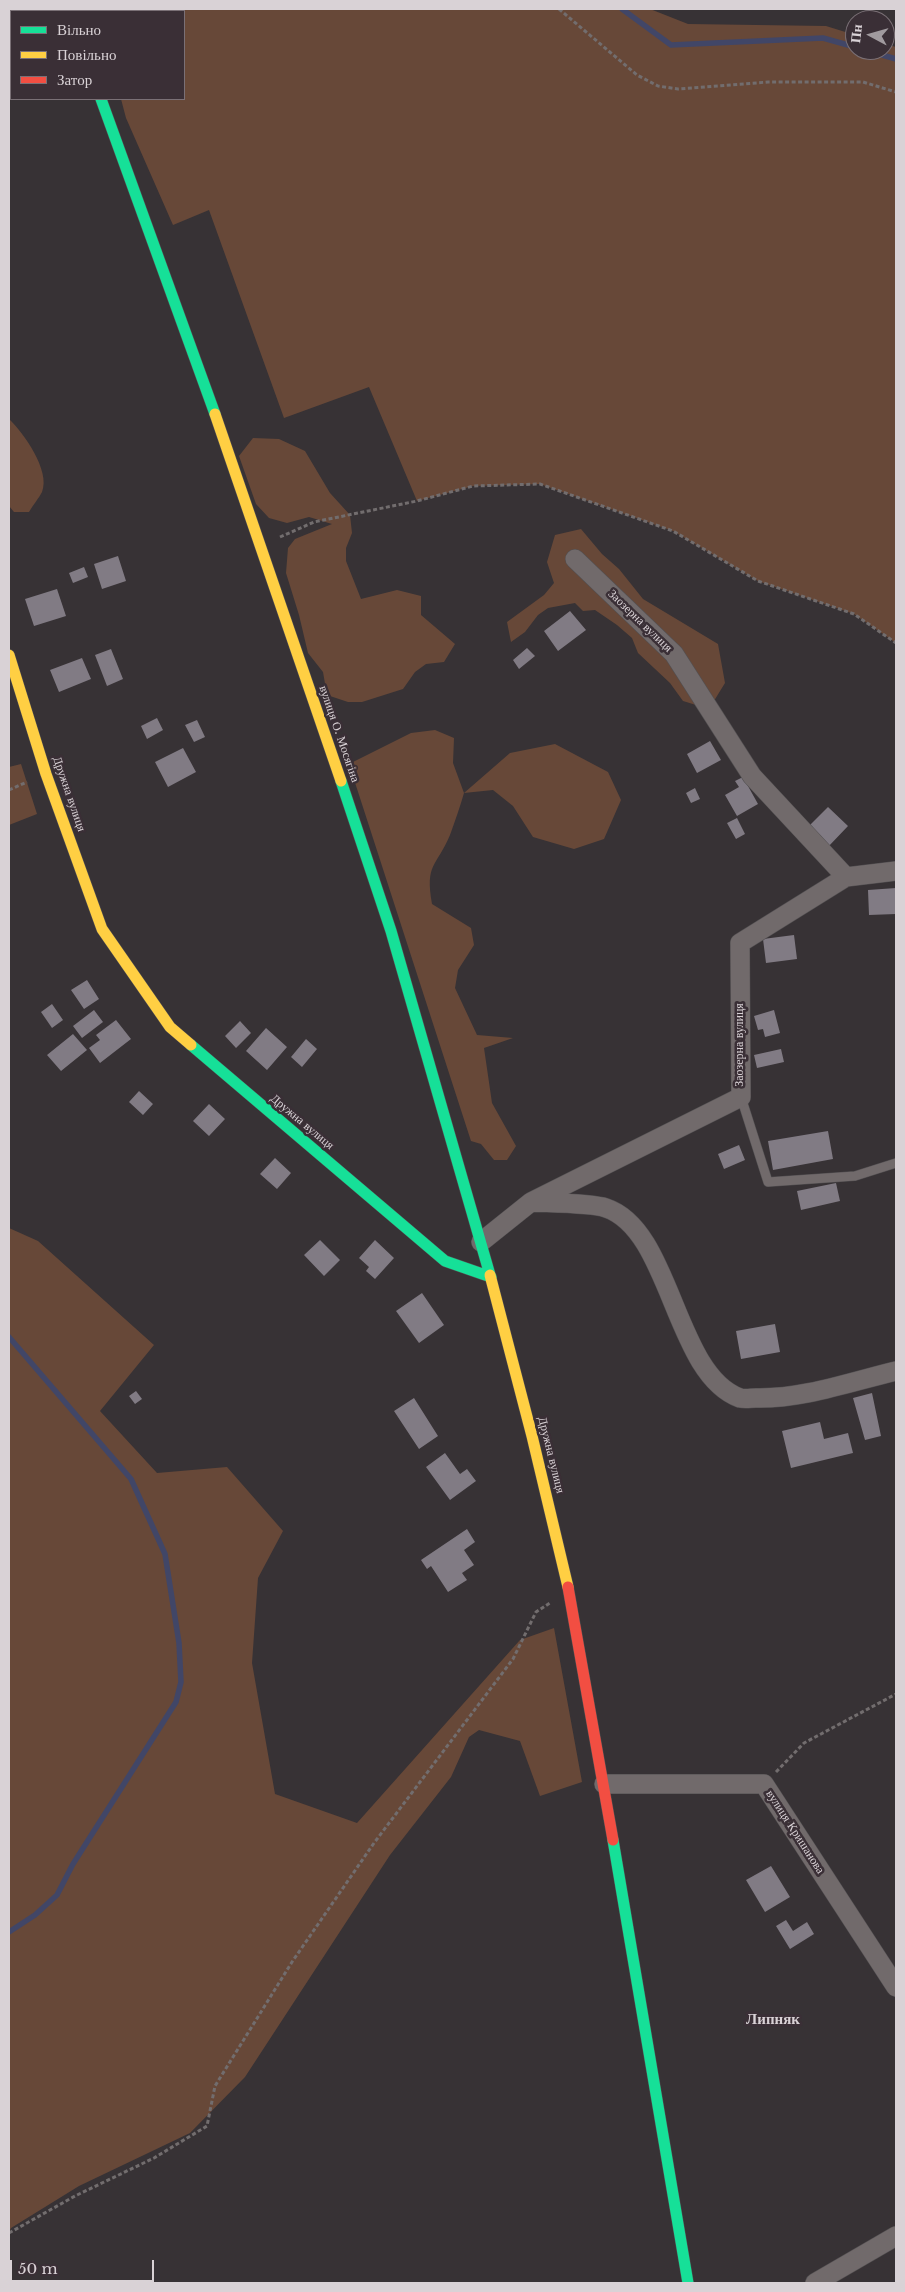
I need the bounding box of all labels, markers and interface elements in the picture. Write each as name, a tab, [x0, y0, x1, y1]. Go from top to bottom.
legend	[10, 10, 185, 100]
north arrow	[845, 10, 895, 60]
text: Вільно	[57, 20, 101, 39]
text: Пн	[846, 23, 866, 44]
text: Повільно	[57, 45, 116, 64]
text: Затор	[57, 70, 92, 89]
street label: Заозерна вулиця	[605, 587, 675, 655]
street label: вулиця О. Мосягіна	[316, 684, 362, 784]
street label: Дружна вулиця	[49, 755, 89, 833]
street label: Заозерна вулиця	[733, 1003, 747, 1087]
street label: Дружна вулиця	[267, 1091, 337, 1153]
street label: Дружна вулиця	[535, 1415, 567, 1495]
street label: вулиця Кришанова	[763, 1787, 827, 1877]
district label: Липняк	[746, 2011, 800, 2029]
scale bar	[12, 2250, 156, 2282]
text: 50 m	[18, 2259, 58, 2278]

